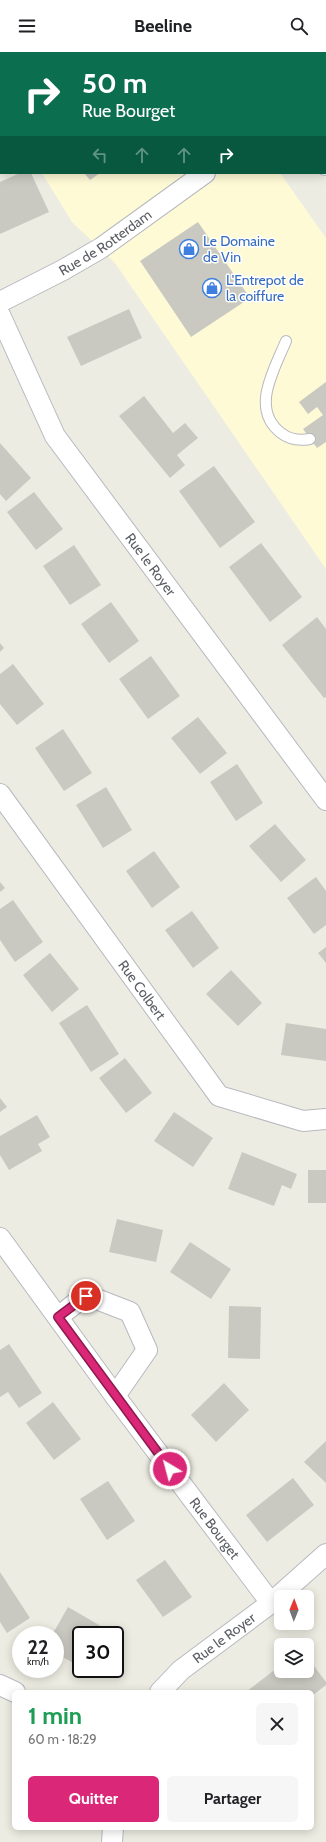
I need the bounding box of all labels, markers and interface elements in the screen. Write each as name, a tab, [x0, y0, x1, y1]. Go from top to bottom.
icon: menu	[16, 15, 38, 37]
text: Beeline	[134, 15, 192, 37]
icon: search	[288, 15, 310, 37]
text: 50 m	[82, 66, 147, 100]
icon: right	[16, 68, 68, 120]
text: Rue Bourget	[82, 100, 175, 122]
icon: left	[89, 144, 111, 166]
icon: ahead	[131, 144, 153, 166]
icon: ahead	[173, 144, 195, 166]
icon: right	[215, 144, 237, 166]
street label: Rue de Rotterdam	[56, 206, 155, 279]
place label: Le Domaine de Vin	[203, 232, 275, 266]
shop icon: Le Domaine de Vin	[178, 238, 200, 260]
place label: L'Entrepot de la coiffure	[226, 271, 304, 305]
shop icon: L'Entrepot de la coiffure	[201, 277, 223, 299]
street label: Rue le Royer	[121, 529, 180, 600]
street label: Rue Colbert	[114, 956, 170, 1024]
pin	[69, 1279, 103, 1313]
icon: arrive	[75, 1285, 97, 1307]
position arrow	[149, 1448, 191, 1490]
street label: Rue Bourget	[186, 1494, 244, 1563]
north arrow	[274, 1590, 314, 1630]
map controls	[274, 1590, 314, 1678]
street label: Rue le Royer	[189, 1608, 259, 1667]
speed limit sign: 30	[72, 1626, 124, 1678]
text: 22	[27, 1635, 49, 1659]
button: layers	[274, 1638, 314, 1678]
text: km/h	[27, 1655, 49, 1668]
text: 1 min	[28, 1701, 82, 1730]
button: close	[256, 1703, 298, 1745]
text: 60 m · 18:29	[28, 1731, 97, 1747]
button: Quitter	[28, 1776, 159, 1822]
button: Partager	[167, 1776, 298, 1822]

